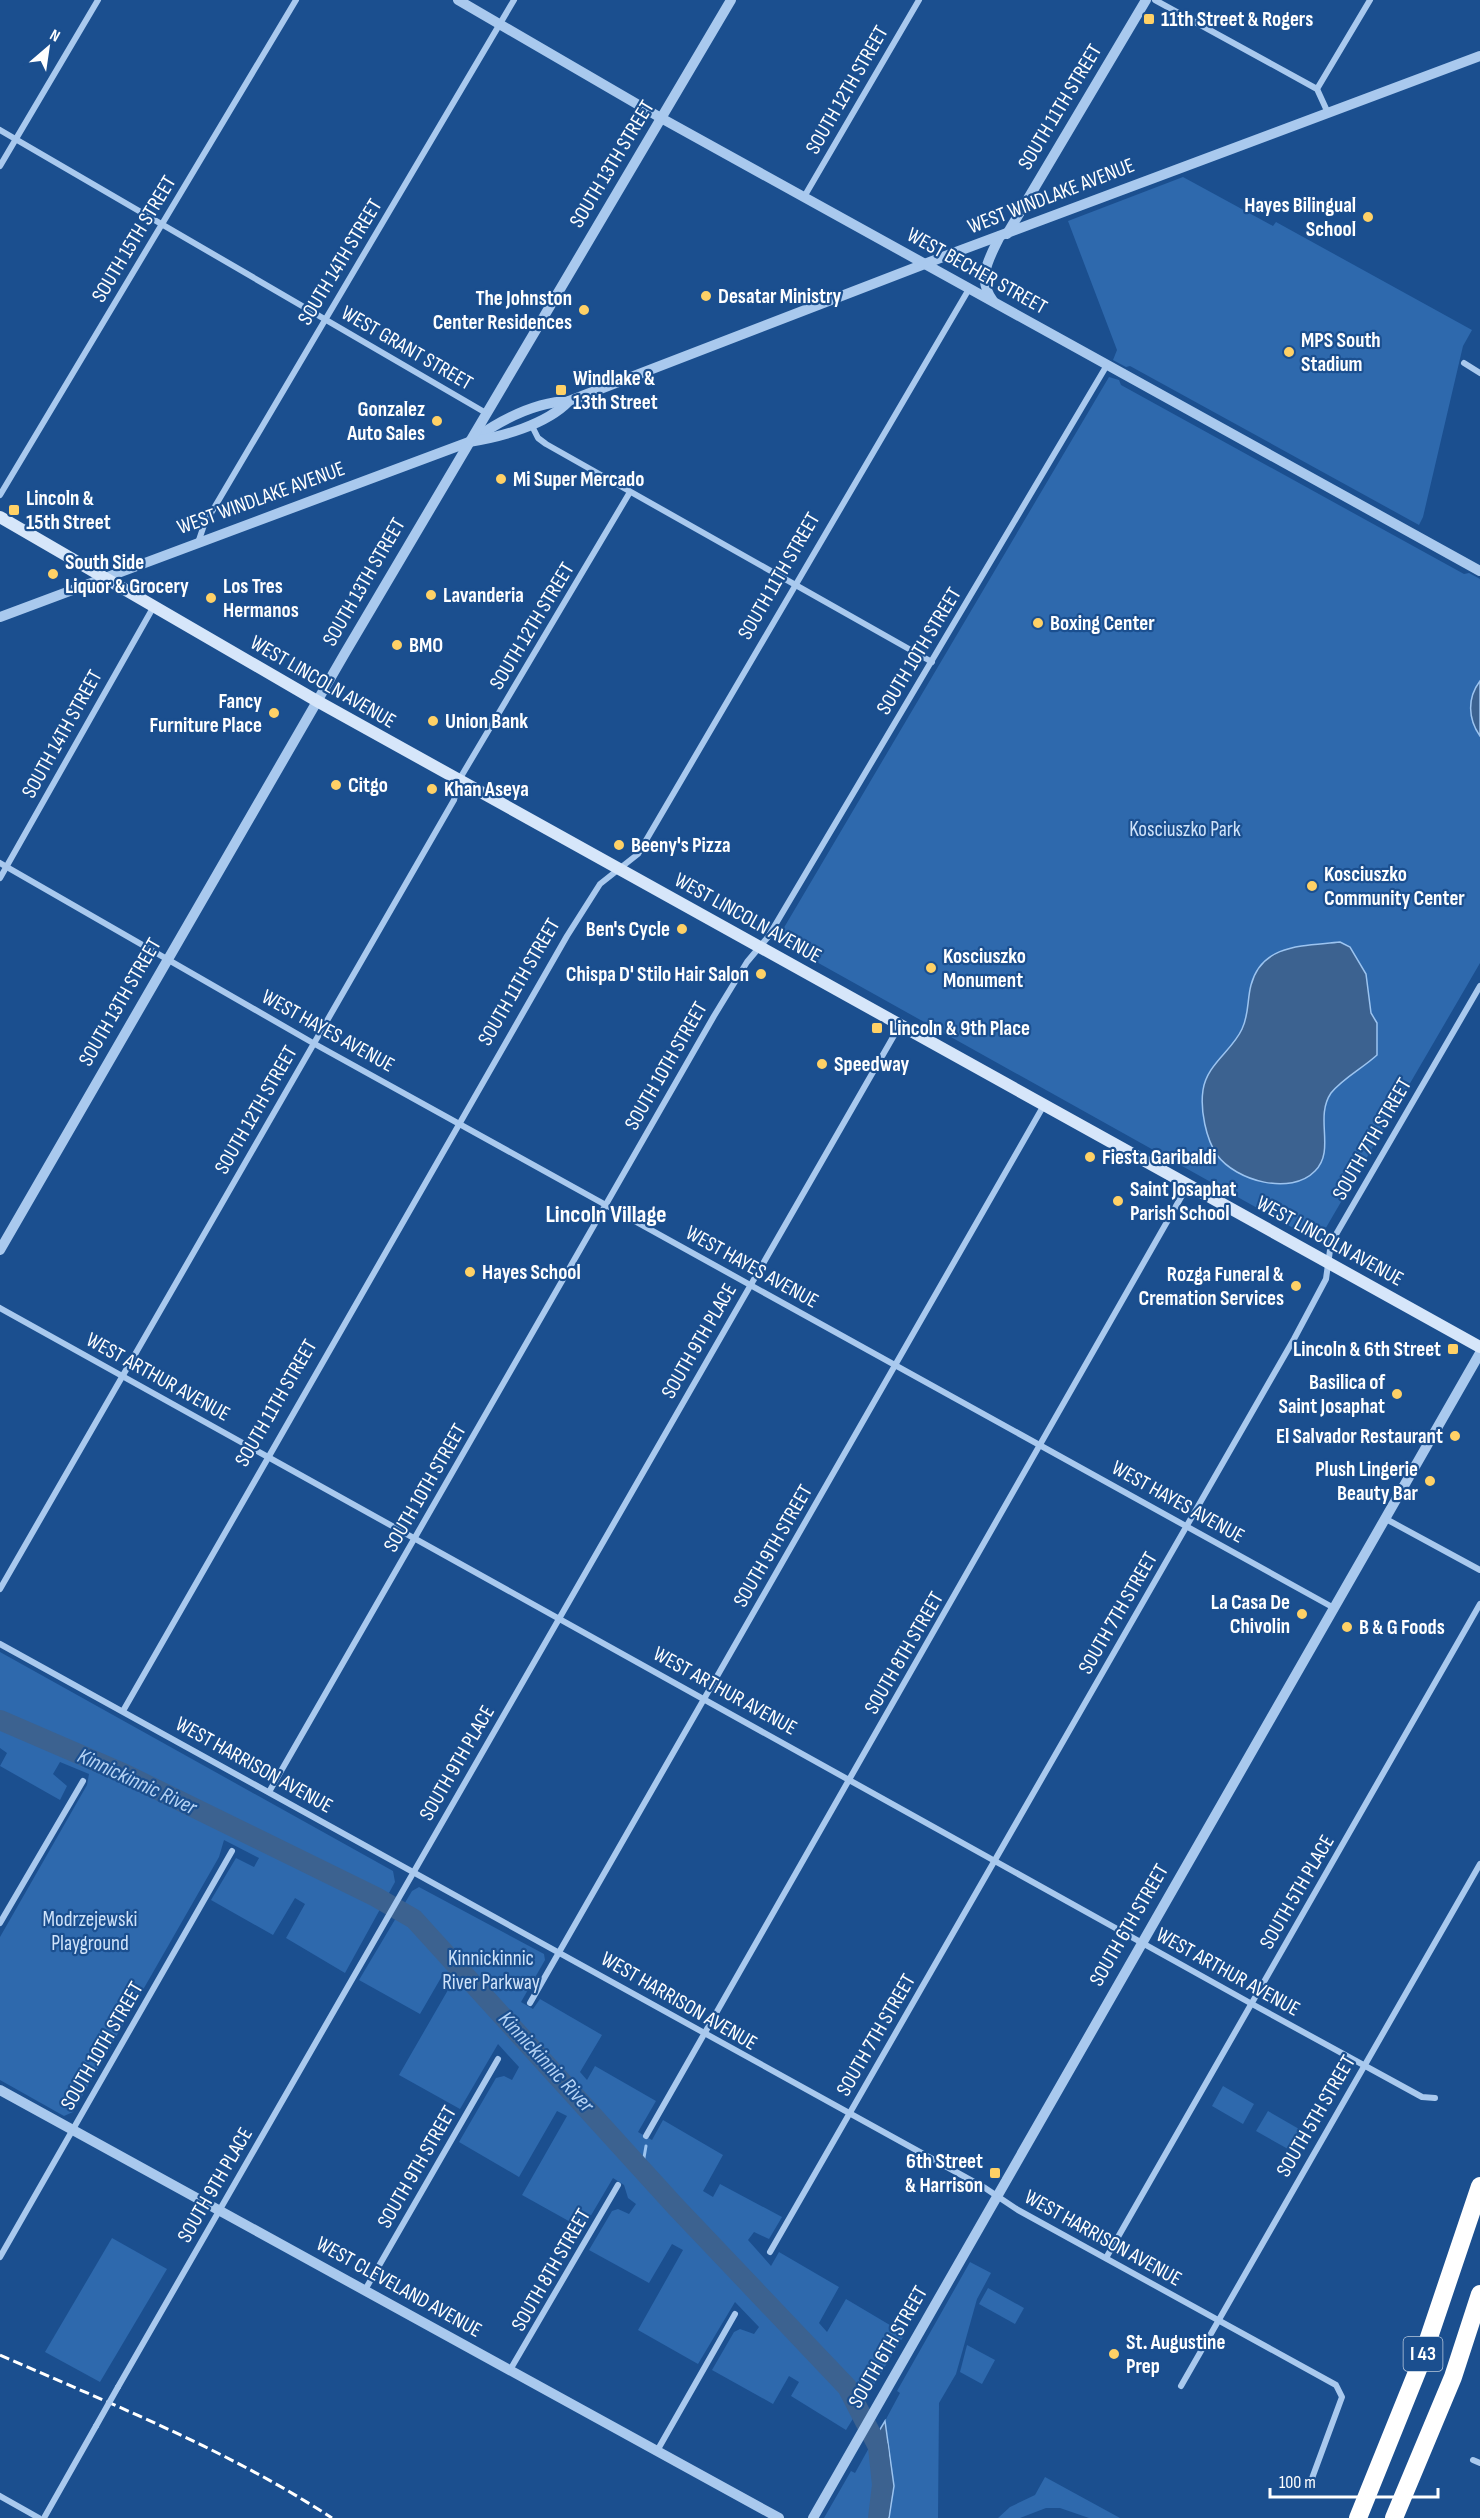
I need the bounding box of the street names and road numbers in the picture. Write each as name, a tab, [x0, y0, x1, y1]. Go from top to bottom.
street label: SOUTH 12TH STREET	[800, 21, 894, 159]
street label: SOUTH 11TH STREET	[1013, 39, 1108, 174]
street label: SOUTH 13TH STREET	[564, 96, 660, 232]
street label: WEST WINDLAKE AVENUE	[964, 153, 1138, 239]
street label: SOUTH 15TH STREET	[86, 171, 182, 307]
street label: SOUTH 14TH STREET	[293, 194, 388, 330]
street label: WEST BECHER STREET	[903, 222, 1052, 320]
street label: WEST GRANT STREET	[337, 300, 478, 396]
street label: WEST WINDLAKE AVENUE	[174, 456, 348, 540]
street label: SOUTH 11TH STREET	[733, 508, 826, 644]
street label: SOUTH 13TH STREET	[317, 513, 411, 650]
street label: SOUTH 12TH STREET	[484, 558, 580, 694]
street label: SOUTH 10TH STREET	[871, 583, 967, 719]
street label: WEST LINCOLN AVENUE	[246, 630, 400, 734]
street label: SOUTH 14TH STREET	[16, 665, 108, 802]
street label: WEST LINCOLN AVENUE	[670, 867, 826, 969]
street label: SOUTH 11TH STREET	[473, 914, 566, 1050]
street label: SOUTH 13TH STREET	[73, 933, 167, 1070]
street label: WEST HAYES AVENUE	[257, 984, 399, 1078]
street label: SOUTH 10TH STREET	[619, 997, 713, 1135]
street label: SOUTH 12TH STREET	[209, 1041, 303, 1179]
street label: SOUTH 7TH STREET	[1327, 1073, 1417, 1204]
street label: WEST LINCOLN AVENUE	[1252, 1190, 1408, 1292]
street label: WEST HAYES AVENUE	[681, 1220, 823, 1314]
street label: SOUTH 9TH PLACE	[656, 1279, 742, 1403]
street label: WEST ARTHUR AVENUE	[82, 1327, 234, 1427]
street label: SOUTH 11TH STREET	[230, 1335, 323, 1471]
street label: SOUTH 10TH STREET	[378, 1419, 472, 1557]
street label: WEST HAYES AVENUE	[1107, 1455, 1249, 1549]
street label: SOUTH 9TH STREET	[728, 1480, 818, 1612]
street label: SOUTH 7TH STREET	[1073, 1547, 1163, 1678]
street label: SOUTH 8TH STREET	[859, 1587, 949, 1719]
street label: WEST ARTHUR AVENUE	[649, 1641, 801, 1741]
street label: SOUTH 9TH PLACE	[414, 1701, 500, 1825]
street label: WEST HARRISON AVENUE	[171, 1711, 337, 1819]
street label: SOUTH 5TH PLACE	[1254, 1830, 1340, 1954]
street label: SOUTH 6TH STREET	[1084, 1859, 1174, 1990]
street label: WEST ARTHUR AVENUE	[1152, 1922, 1304, 2022]
street label: WEST HARRISON AVENUE	[597, 1946, 761, 2056]
street label: SOUTH 7TH STREET	[831, 1969, 921, 2100]
street label: SOUTH 10TH STREET	[55, 1977, 149, 2115]
street label: SOUTH 5TH STREET	[1271, 2050, 1361, 2181]
street label: SOUTH 9TH STREET	[372, 2101, 462, 2233]
street label: SOUTH 9TH PLACE	[172, 2123, 258, 2247]
street label: WEST HARRISON AVENUE	[1020, 2184, 1186, 2292]
street label: SOUTH 8TH STREET	[506, 2204, 596, 2336]
street label: WEST CLEVELAND AVENUE	[312, 2231, 486, 2343]
street label: SOUTH 6TH STREET	[843, 2281, 933, 2412]
road number: I 43	[1404, 2337, 1442, 2371]

